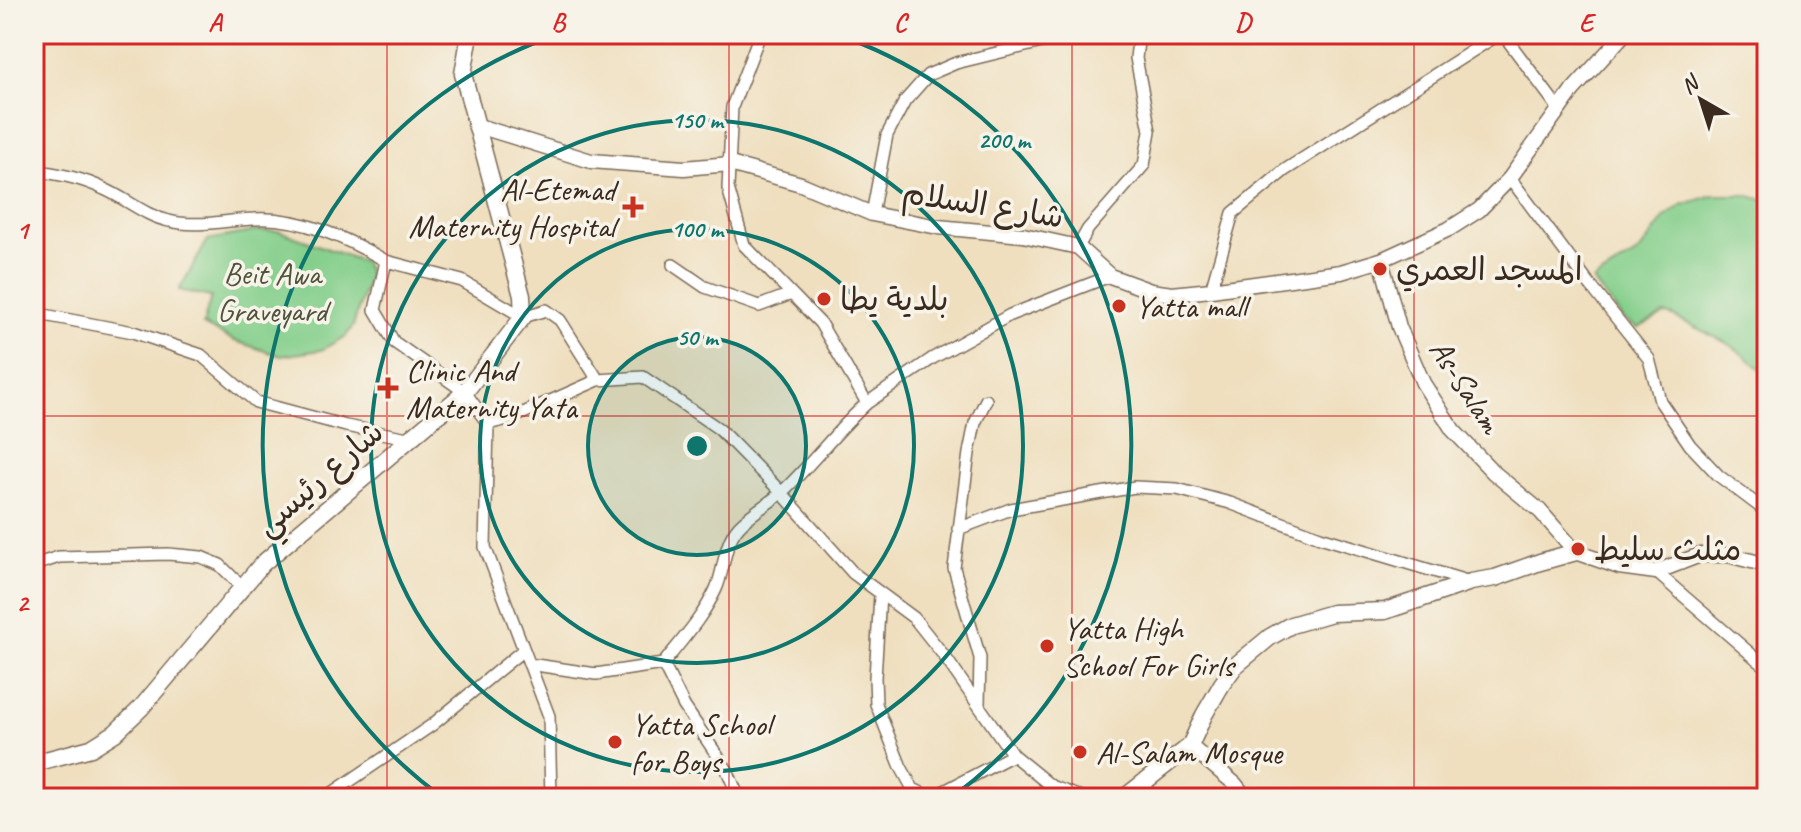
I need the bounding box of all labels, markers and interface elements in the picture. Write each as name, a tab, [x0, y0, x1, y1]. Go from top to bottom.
text: A	[208, 6, 223, 39]
text: B	[551, 6, 567, 39]
text: C	[894, 6, 910, 39]
text: D	[1235, 6, 1253, 39]
text: E	[1579, 6, 1597, 39]
north arrow	[1661, 60, 1741, 140]
text: N	[1675, 68, 1706, 100]
text: 150 m	[671, 105, 725, 135]
text: 200 m	[978, 125, 1032, 155]
place label: Al-Etemad Maternity Hospital	[408, 169, 621, 247]
street label: شارع السلام	[899, 172, 1066, 240]
marker: Al-Etemad Maternity Hospital	[622, 196, 644, 218]
text: 1	[16, 214, 31, 247]
text: 100 m	[671, 214, 725, 244]
place label: المسجد العمري	[1396, 249, 1583, 292]
park label: Beit Awa Graveyard	[217, 253, 332, 331]
marker: المسجد العمري	[1371, 260, 1389, 278]
place label: بلدية يطا	[840, 279, 949, 320]
place label: Yatta mall	[1135, 286, 1252, 327]
marker: بلدية يطا	[815, 290, 833, 308]
marker: Yatta mall	[1110, 297, 1128, 315]
text: 50 m	[677, 322, 720, 352]
street label: As-Salam	[1420, 331, 1512, 443]
place label: Clinic And Maternity Yata	[406, 350, 579, 428]
marker: Clinic And Maternity Yata	[377, 377, 399, 399]
street label: شارع رئيسي	[247, 411, 397, 551]
centre of rings	[683, 432, 711, 460]
place label: مثلث سليط	[1594, 529, 1741, 570]
marker: مثلث سليط	[1569, 540, 1587, 558]
text: 2	[16, 586, 30, 619]
place label: Yatta High School For Girls	[1063, 608, 1237, 686]
marker: Yatta High School For Girls	[1038, 637, 1056, 655]
place label: Yatta School for Boys	[631, 704, 777, 782]
place label: Al-Salam Mosque	[1096, 732, 1285, 773]
marker: Yatta School for Boys	[606, 733, 624, 751]
marker: Al-Salam Mosque	[1071, 743, 1089, 761]

